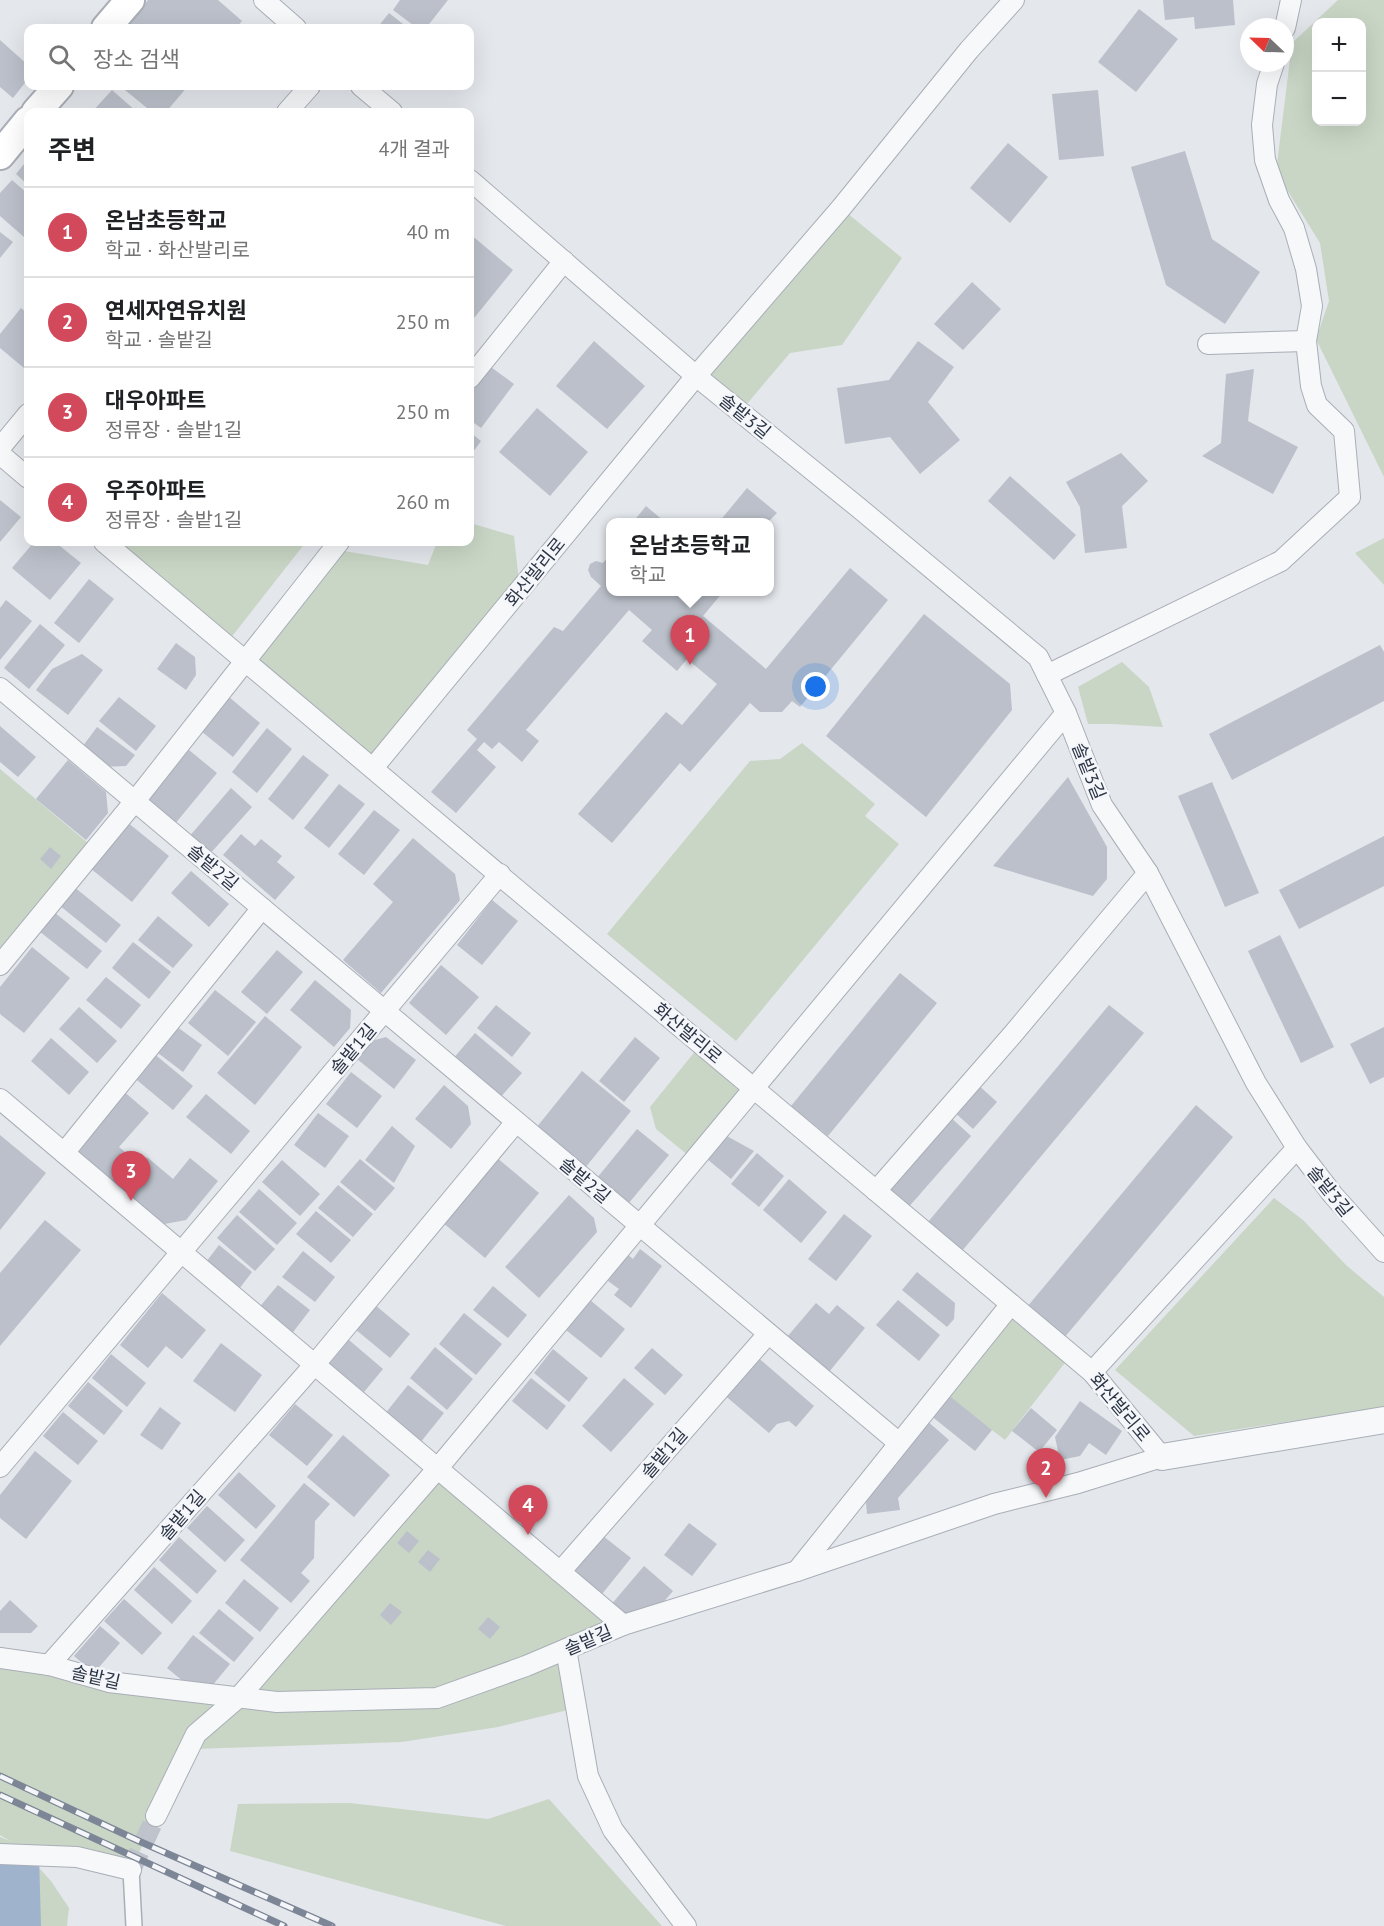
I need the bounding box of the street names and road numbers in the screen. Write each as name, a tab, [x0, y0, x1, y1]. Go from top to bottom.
street label: 솔밭3길	[715, 388, 775, 444]
street label: 화산발리로	[500, 533, 570, 611]
street label: 솔밭3길	[1067, 739, 1111, 803]
street label: 솔밭2길	[183, 839, 243, 895]
street label: 화산발리로	[649, 998, 727, 1068]
street label: 솔밭1길	[325, 1019, 381, 1079]
street label: 솔밭2길	[555, 1152, 615, 1208]
street label: 솔밭3길	[1302, 1161, 1358, 1221]
street label: 화산발리로	[1085, 1368, 1155, 1446]
street label: 솔밭1길	[636, 1423, 692, 1483]
street label: 솔밭1길	[154, 1485, 210, 1545]
street label: 솔밭길	[561, 1620, 615, 1660]
street label: 솔밭길	[69, 1660, 123, 1694]

